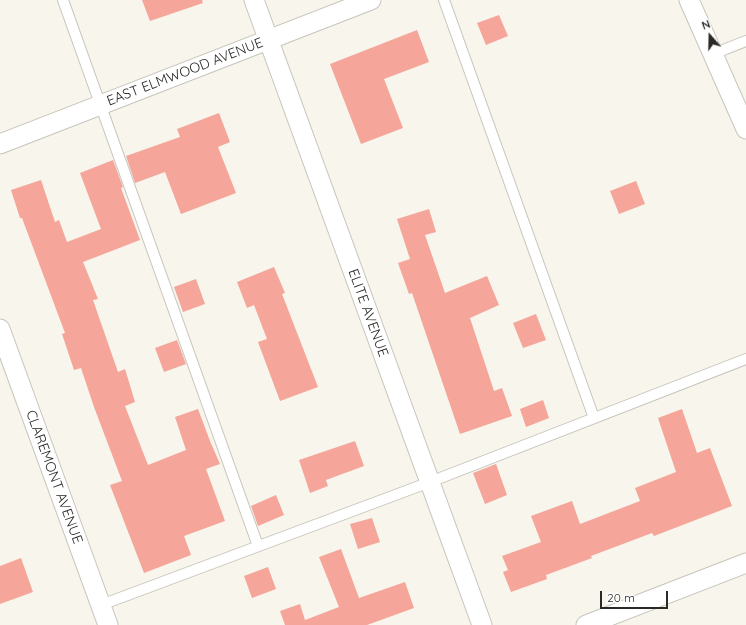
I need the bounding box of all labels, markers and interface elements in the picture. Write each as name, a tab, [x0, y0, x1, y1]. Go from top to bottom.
north arrow	[690, 16, 730, 56]
text: N	[700, 17, 712, 33]
street label: EAST ELMWOOD AVENUE	[104, 34, 266, 110]
street label: ELITE AVENUE	[344, 267, 392, 359]
street label: CLAREMONT AVENUE	[22, 408, 86, 546]
scale bar	[602, 583, 670, 609]
text: 20 m	[607, 590, 635, 605]

